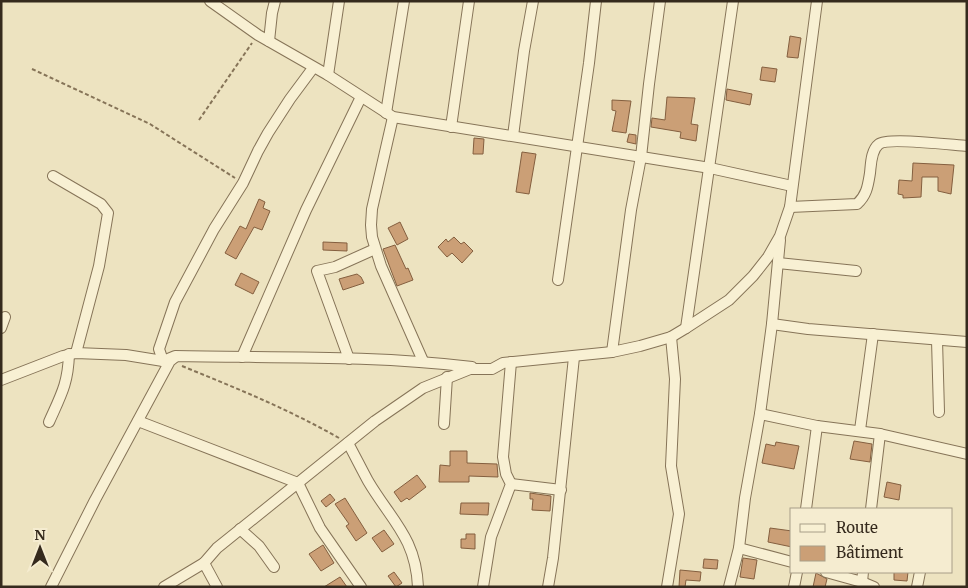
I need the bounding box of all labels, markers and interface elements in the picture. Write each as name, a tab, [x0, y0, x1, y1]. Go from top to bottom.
legend	[790, 508, 953, 573]
text: Route	[836, 518, 878, 537]
north arrow	[15, 523, 65, 573]
text: N	[34, 526, 46, 544]
text: Bâtiment	[836, 543, 904, 562]

